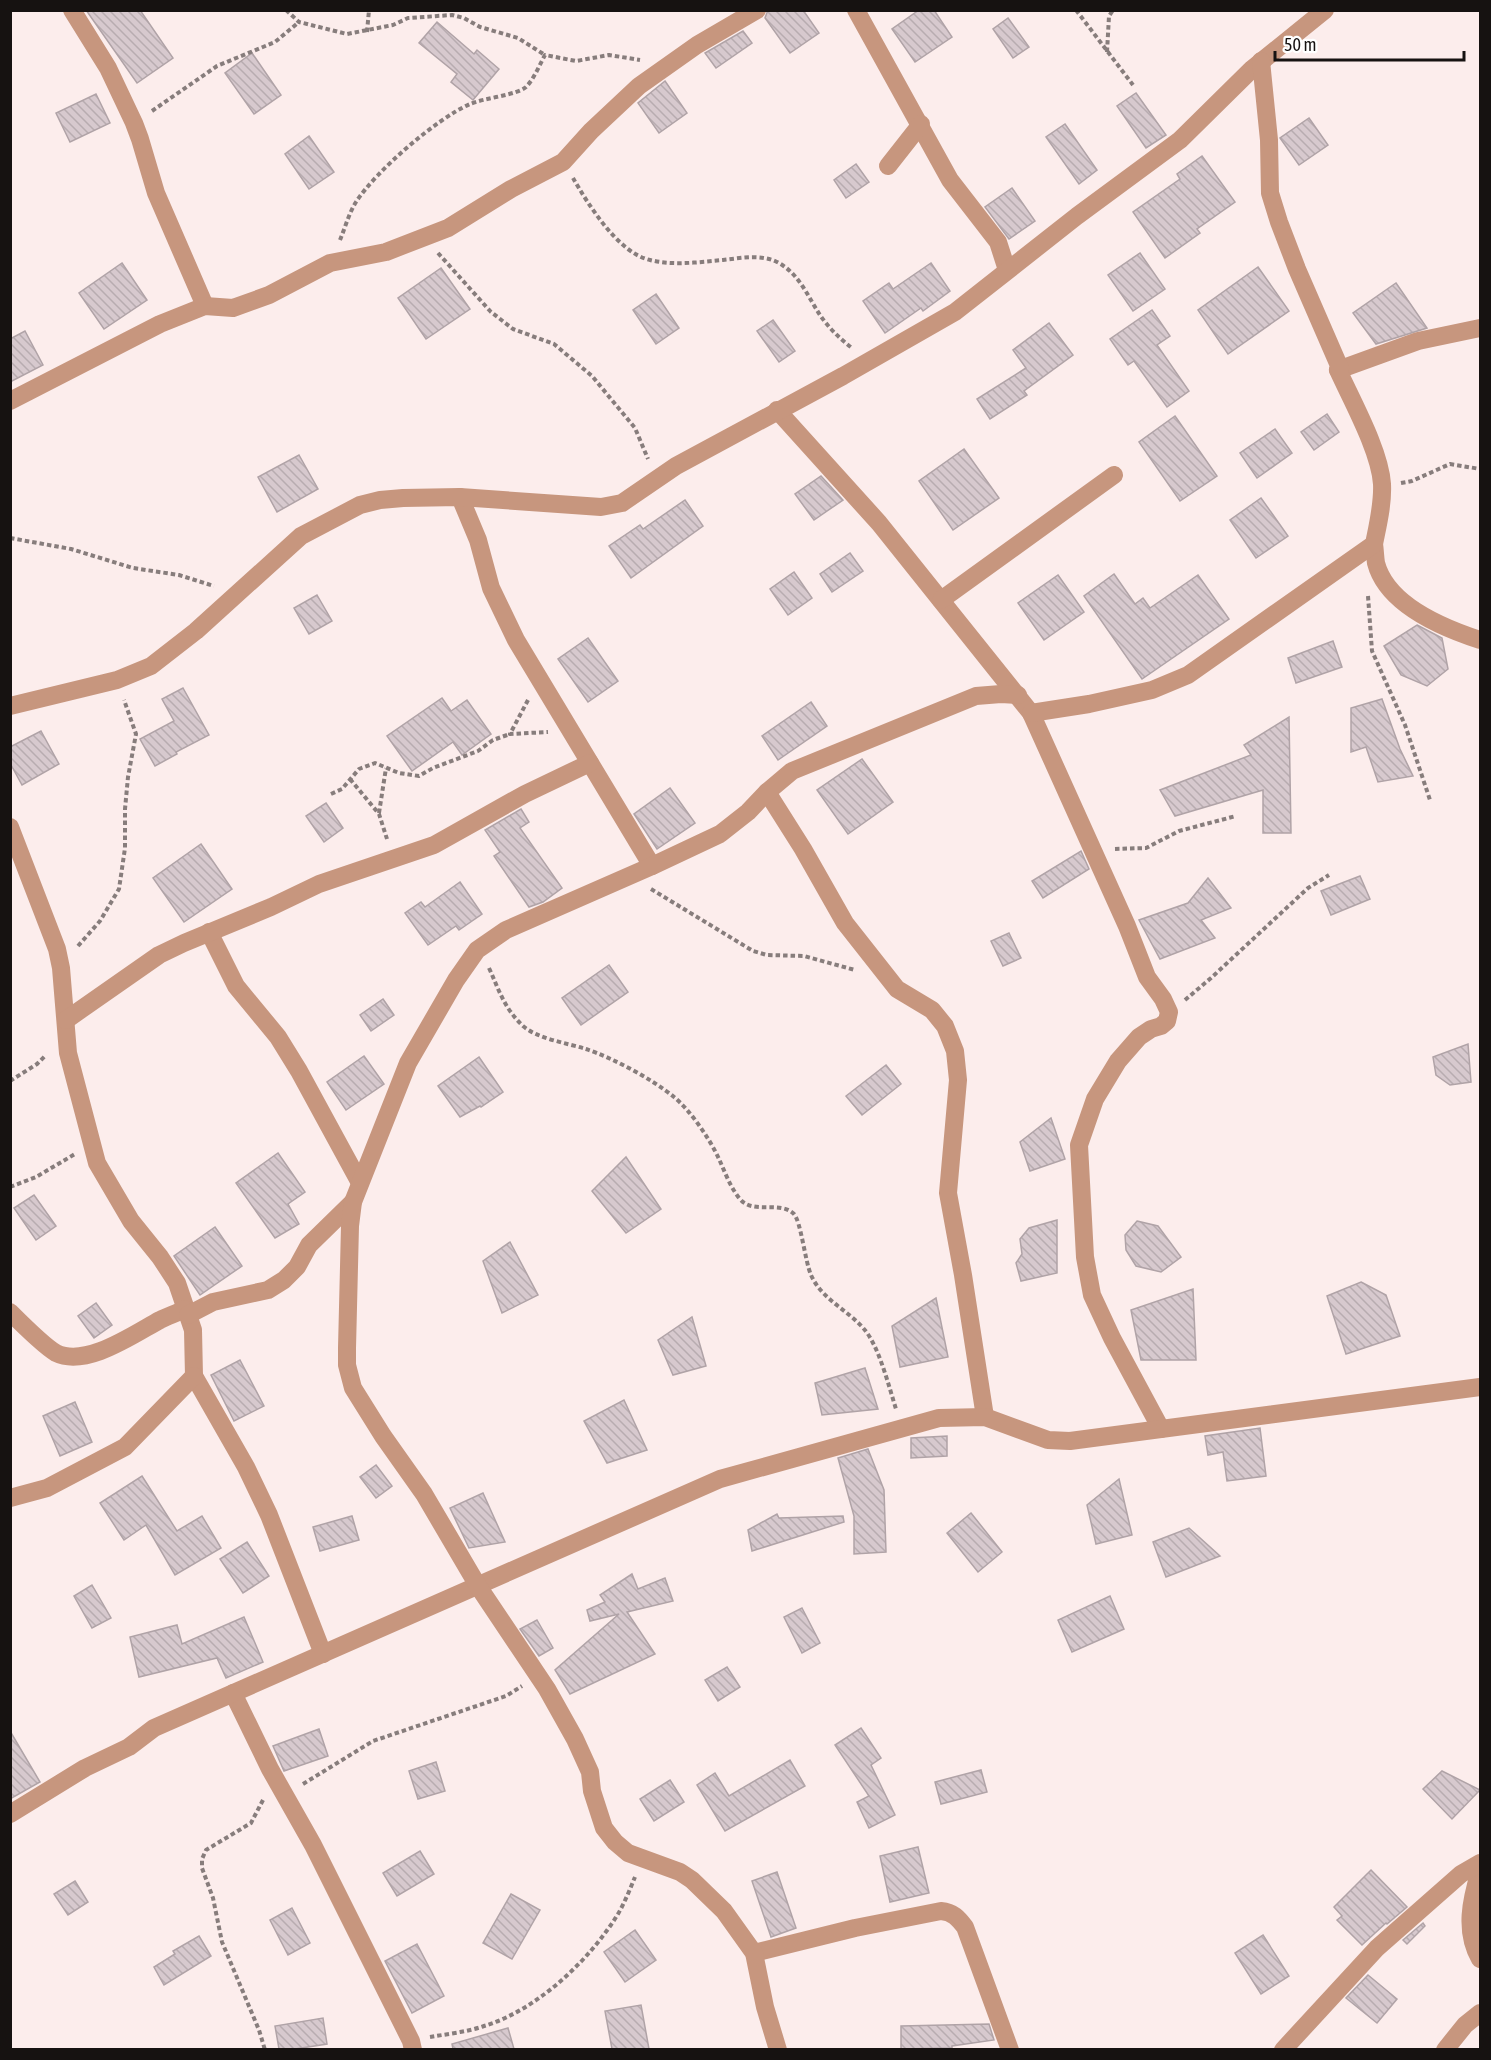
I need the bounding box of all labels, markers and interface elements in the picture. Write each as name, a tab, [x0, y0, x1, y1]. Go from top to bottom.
scale bar	[1275, 24, 1464, 62]
text: 50 m	[1284, 34, 1316, 55]

